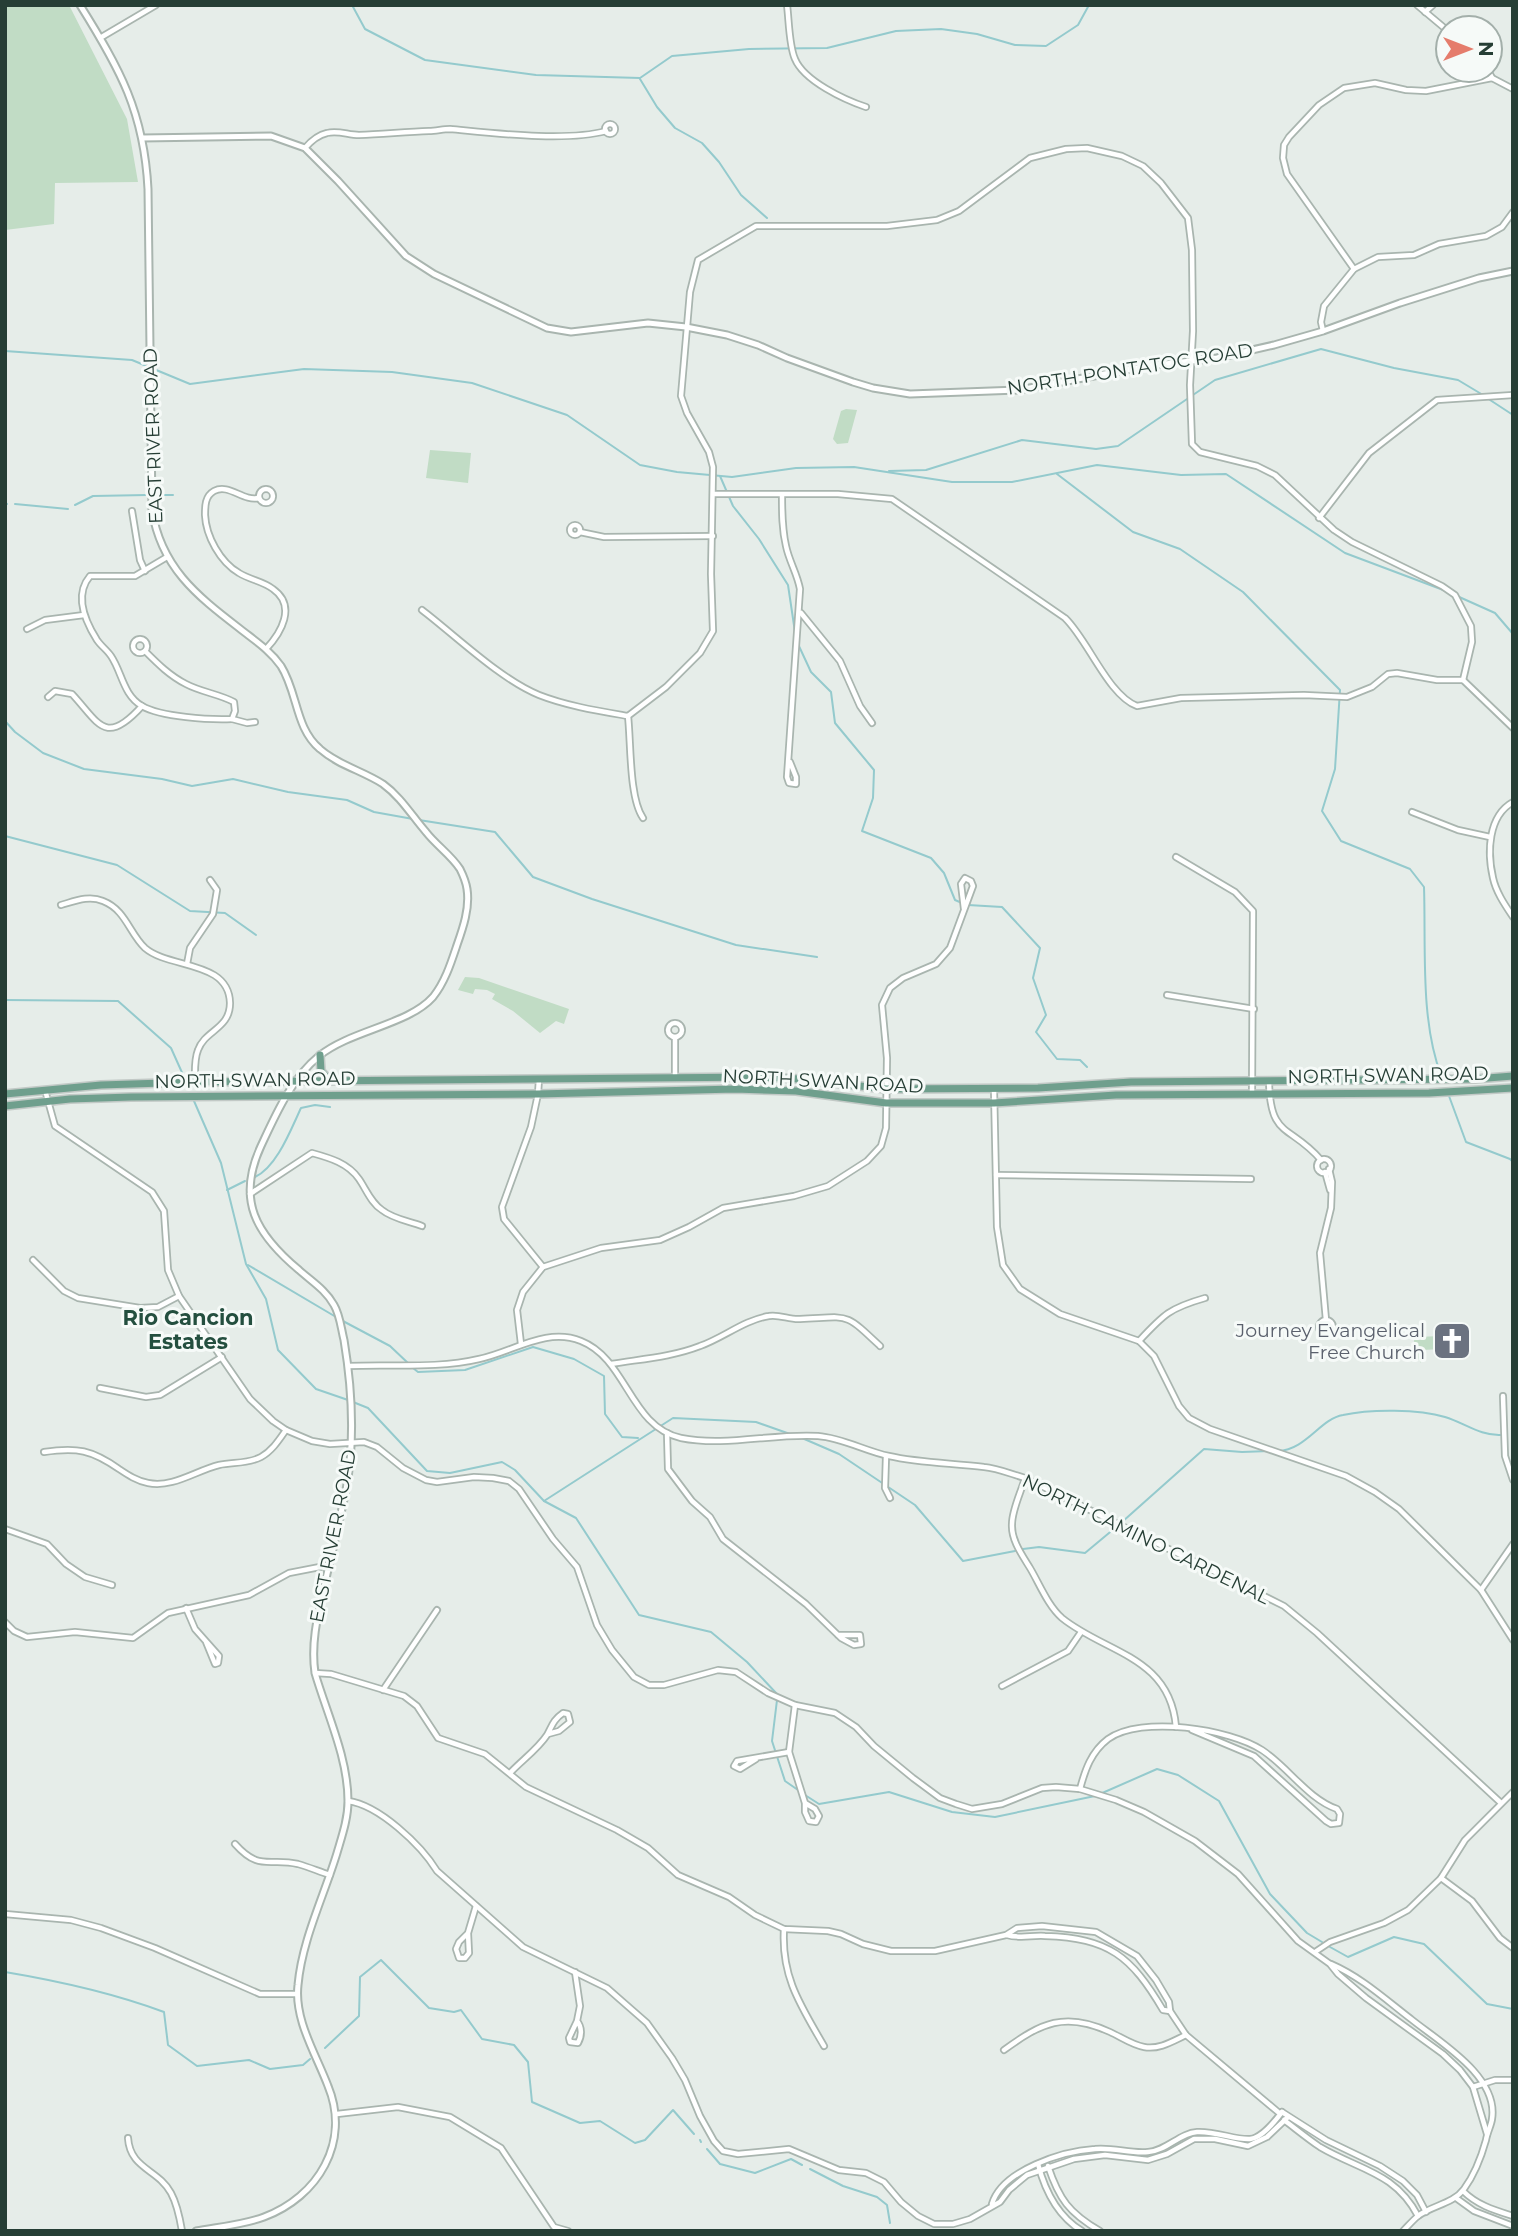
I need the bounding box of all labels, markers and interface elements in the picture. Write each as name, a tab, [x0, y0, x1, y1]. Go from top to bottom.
north arrow	[1434, 14, 1504, 84]
text: N	[1474, 41, 1497, 57]
street label: NORTH PONTATOC ROAD	[1006, 338, 1254, 400]
street label: EAST RIVER ROAD	[138, 348, 168, 524]
street label: NORTH SWAN ROAD	[1287, 1062, 1489, 1088]
street label: NORTH SWAN ROAD	[722, 1064, 924, 1098]
street label: NORTH SWAN ROAD	[154, 1067, 356, 1093]
district label: Rio Cancion Estates	[122, 1305, 254, 1354]
place label: Journey Evangelical Free Church	[1235, 1319, 1425, 1364]
church icon: Journey Evangelical Free Church	[1431, 1320, 1473, 1362]
street label: EAST RIVER ROAD	[305, 1447, 361, 1625]
street label: NORTH CAMINO CARDENAL	[1019, 1469, 1274, 1609]

